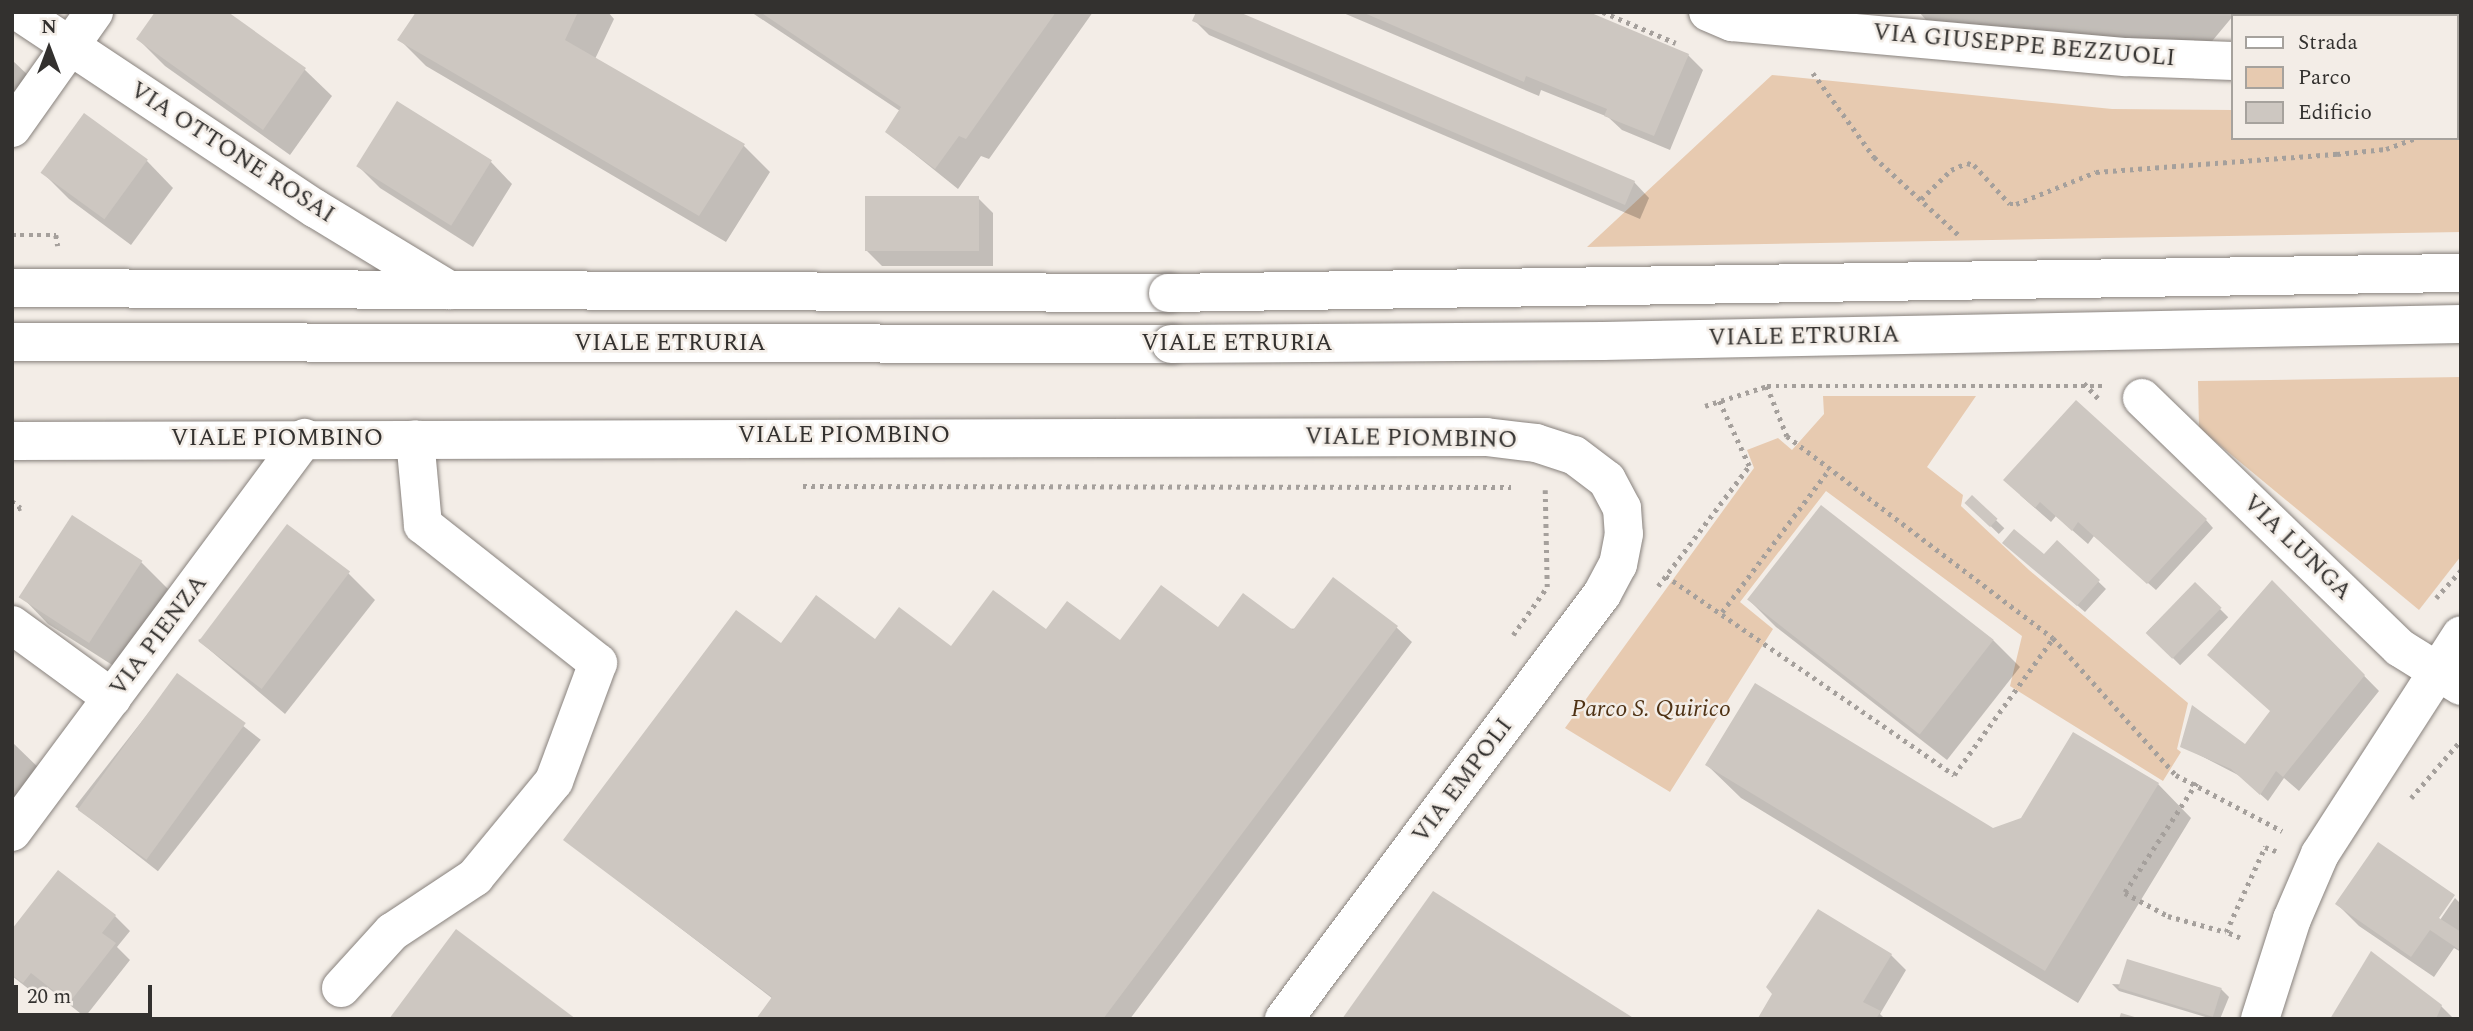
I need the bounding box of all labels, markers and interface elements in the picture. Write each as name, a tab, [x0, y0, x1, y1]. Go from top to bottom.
text: N	[41, 13, 57, 42]
north arrow	[14, 14, 84, 84]
legend	[2232, 14, 2459, 140]
street label: VIA GIUSEPPE BEZZUOLI	[1872, 18, 2176, 74]
text: Strada	[2298, 27, 2358, 59]
text: Parco	[2298, 62, 2351, 94]
street label: VIA OTTONE ROSAI	[124, 76, 340, 230]
text: Edificio	[2298, 97, 2372, 129]
street label: VIALE ETRURIA	[1708, 321, 1900, 353]
street label: VIALE ETRURIA	[574, 330, 766, 358]
street label: VIALE ETRURIA	[1141, 330, 1333, 358]
street label: VIALE PIOMBINO	[738, 422, 950, 450]
street label: VIALE PIOMBINO	[1305, 423, 1517, 455]
street label: VIALE PIOMBINO	[171, 425, 383, 453]
street label: VIA LUNGA	[2237, 489, 2357, 607]
street label: VIA PIENZA	[104, 570, 214, 702]
park label: Parco S. Quirico	[1571, 696, 1731, 724]
street label: VIA EMPOLI	[1407, 713, 1519, 849]
scale bar	[18, 972, 156, 1016]
text: 20 m	[27, 981, 71, 1013]

